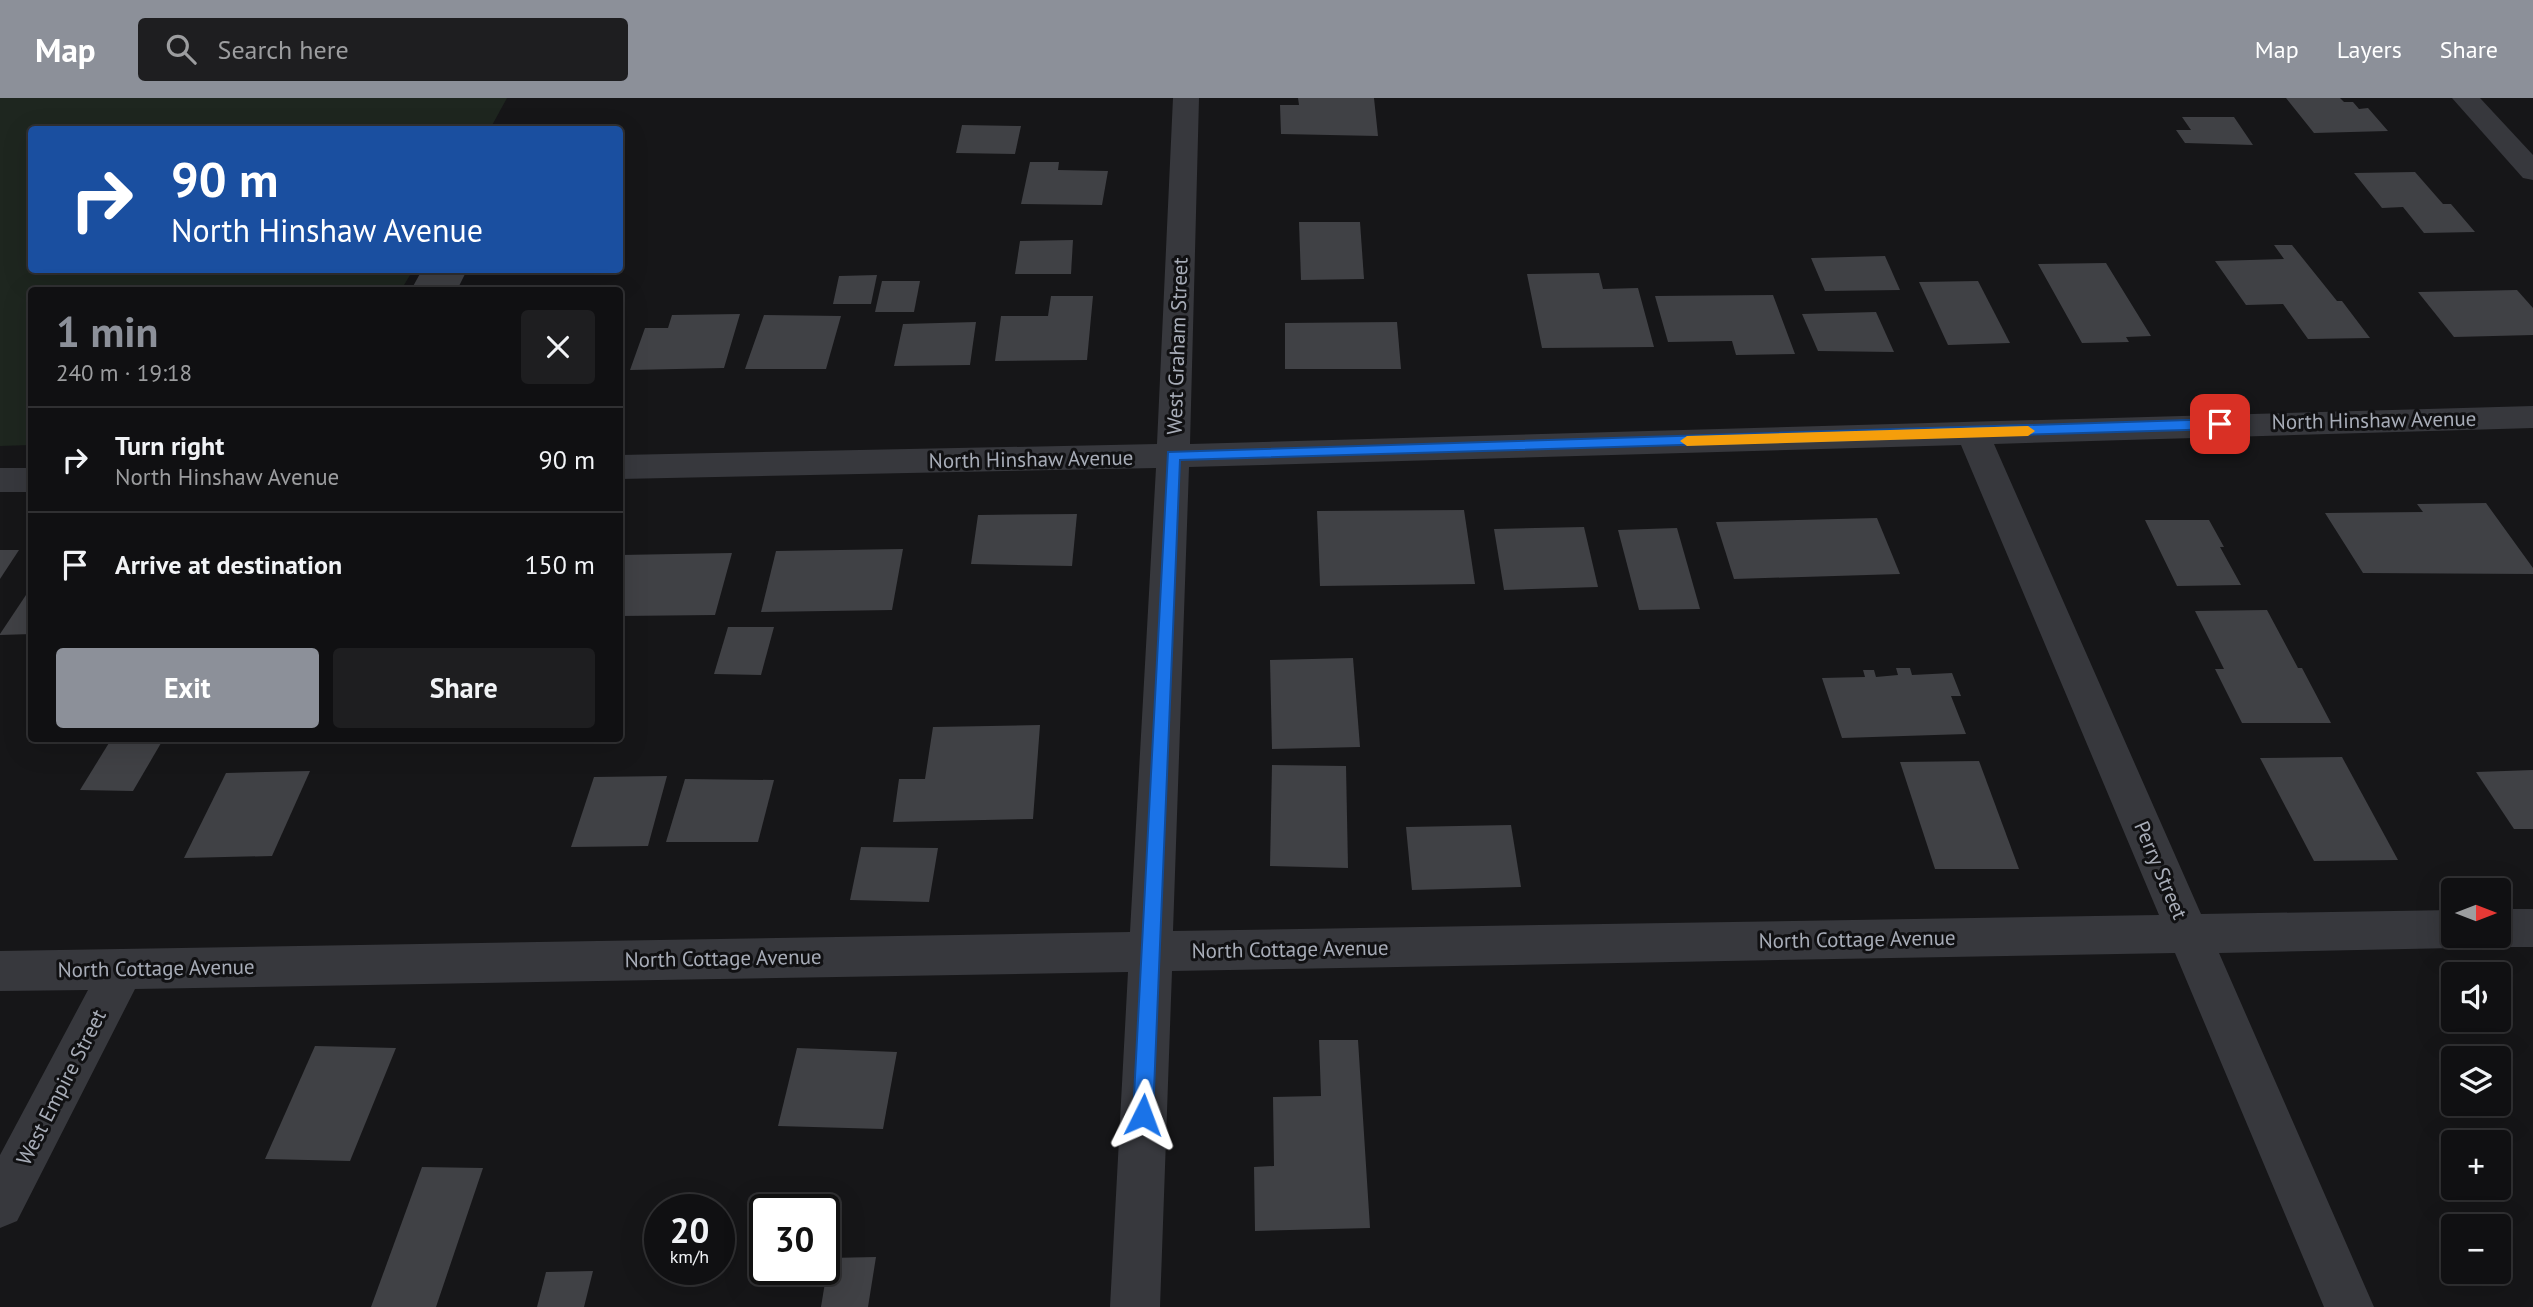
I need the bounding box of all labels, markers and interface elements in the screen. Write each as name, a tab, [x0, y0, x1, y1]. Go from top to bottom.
search box	[138, 18, 628, 81]
text: Map	[35, 28, 96, 71]
icon: search	[162, 30, 200, 68]
text: Search here	[218, 33, 349, 66]
text: Map	[2255, 34, 2299, 65]
text: Layers	[2337, 34, 2402, 65]
text: Share	[2440, 34, 2498, 65]
text: 90 m	[171, 147, 278, 211]
icon: right	[56, 154, 147, 245]
text: North Hinshaw Avenue	[171, 209, 483, 251]
street label: West Graham Street	[1160, 257, 1194, 435]
text: 1 min	[56, 304, 158, 359]
button: close	[521, 310, 595, 384]
text: 240 m · 19:18	[56, 358, 192, 387]
pin	[2190, 394, 2250, 454]
icon: arrive	[2201, 405, 2239, 443]
street label: North Hinshaw Avenue	[2271, 405, 2477, 435]
text: Turn right	[115, 429, 224, 462]
icon: right	[56, 441, 94, 479]
text: 90 m	[539, 443, 595, 476]
street label: North Hinshaw Avenue	[928, 444, 1134, 474]
text: North Hinshaw Avenue	[115, 462, 339, 491]
icon: arrive	[56, 546, 94, 584]
text: Arrive at destination	[115, 548, 342, 581]
text: 150 m	[524, 548, 595, 581]
button: Exit	[56, 648, 319, 728]
button: Share	[333, 648, 595, 728]
street label: Perry Street	[2128, 817, 2194, 923]
north arrow	[2441, 878, 2511, 948]
map controls	[2441, 878, 2511, 1284]
street label: North Cottage Avenue	[1758, 924, 1956, 954]
street label: North Cottage Avenue	[1191, 934, 1389, 964]
street label: North Cottage Avenue	[624, 943, 822, 973]
street label: North Cottage Avenue	[57, 953, 255, 983]
button: sound	[2441, 962, 2511, 1032]
street label: West Empire Street	[10, 1005, 112, 1169]
button: layers	[2441, 1046, 2511, 1116]
position arrow	[1106, 1078, 1180, 1152]
button: +	[2441, 1130, 2511, 1200]
speed limit sign: 30	[749, 1194, 840, 1285]
text: 20	[670, 1207, 709, 1253]
button: −	[2441, 1214, 2511, 1284]
text: km/h	[670, 1245, 709, 1268]

